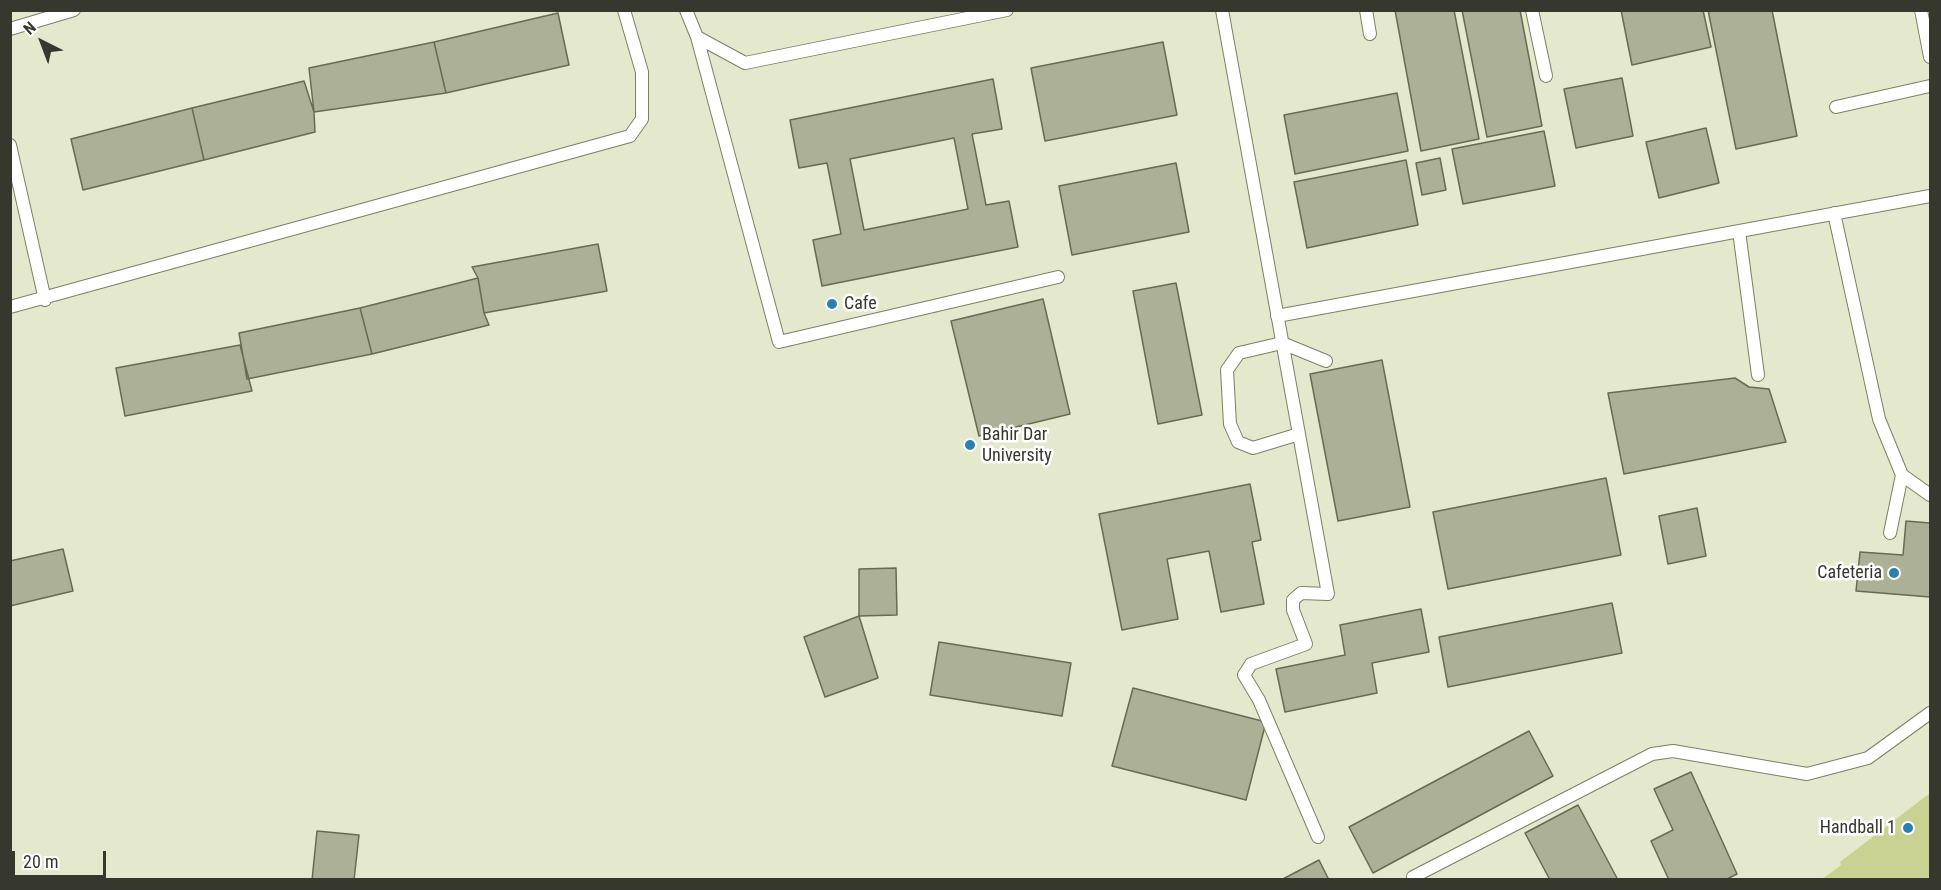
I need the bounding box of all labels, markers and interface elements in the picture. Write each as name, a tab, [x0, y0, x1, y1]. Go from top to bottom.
north arrow	[12, 12, 72, 72]
text: N	[20, 18, 40, 39]
place label: Cafe	[844, 293, 877, 315]
marker: Cafe	[825, 297, 839, 311]
place label: Bahir Dar University	[982, 424, 1052, 466]
marker: Bahir Dar University	[963, 438, 977, 452]
place label: Cafeteria	[1817, 562, 1882, 584]
marker: Cafeteria	[1887, 566, 1901, 580]
place label: Handball 1	[1820, 817, 1896, 839]
marker: Handball 1	[1901, 821, 1915, 835]
scale bar	[15, 839, 110, 877]
text: 20 m	[23, 851, 58, 872]

